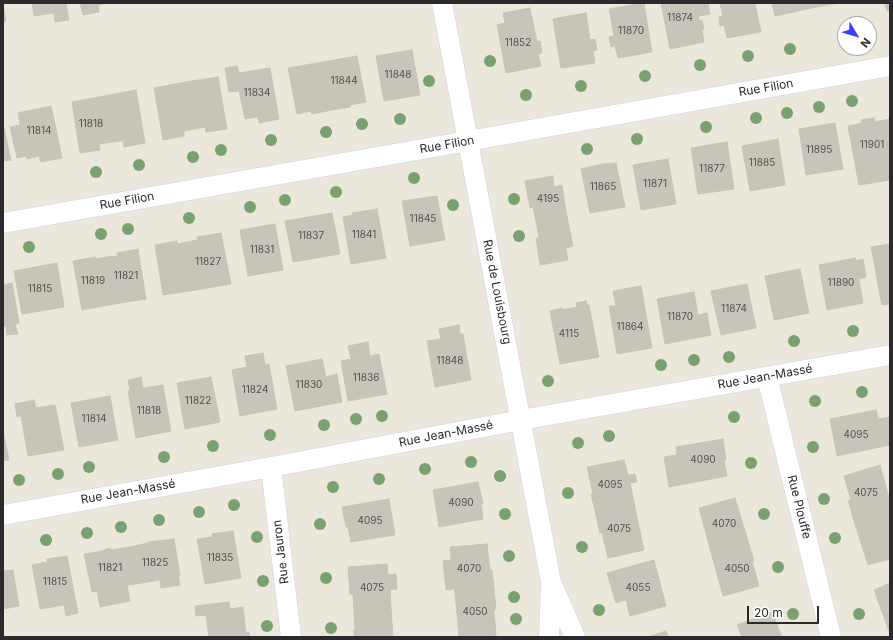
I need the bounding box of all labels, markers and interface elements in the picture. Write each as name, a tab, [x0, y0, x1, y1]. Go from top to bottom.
house number: 11874	[667, 12, 693, 24]
north arrow	[837, 16, 877, 56]
house number: 11870	[618, 25, 644, 37]
text: N	[858, 35, 874, 50]
house number: 11852	[505, 37, 531, 49]
house number: 11848	[385, 69, 411, 81]
house number: 11844	[330, 75, 358, 87]
street label: Rue Filion	[738, 76, 794, 100]
house number: 11834	[244, 87, 270, 99]
house number: 11818	[79, 118, 103, 130]
house number: 11814	[27, 125, 51, 137]
street label: Rue Filion	[419, 133, 475, 157]
house number: 11901	[860, 139, 884, 151]
house number: 11895	[806, 144, 832, 156]
house number: 11885	[749, 157, 775, 169]
house number: 11877	[699, 163, 725, 175]
house number: 11871	[643, 178, 667, 190]
house number: 11865	[590, 181, 616, 193]
street label: Rue Filion	[99, 189, 155, 213]
house number: 4195	[537, 193, 559, 205]
house number: 11845	[410, 213, 436, 225]
house number: 11841	[352, 229, 376, 241]
house number: 11837	[298, 230, 324, 242]
street label: Rue de Louisbourg	[480, 238, 514, 346]
house number: 11831	[250, 244, 274, 256]
house number: 11827	[195, 256, 221, 268]
house number: 11821	[114, 270, 138, 282]
house number: 11819	[81, 275, 105, 287]
house number: 11890	[828, 277, 854, 289]
house number: 11815	[28, 283, 52, 295]
house number: 11874	[721, 303, 747, 315]
house number: 11870	[667, 311, 693, 323]
house number: 11864	[617, 321, 643, 333]
house number: 4115	[559, 328, 579, 340]
house number: 11848	[437, 355, 463, 367]
street label: Rue Jean-Massé	[717, 362, 813, 392]
house number: 11836	[353, 372, 379, 384]
house number: 11830	[296, 379, 322, 391]
house number: 11824	[242, 384, 268, 396]
house number: 11822	[185, 395, 211, 407]
house number: 11818	[137, 405, 161, 417]
house number: 11814	[82, 413, 106, 425]
street label: Rue Jean-Massé	[398, 418, 494, 450]
house number: 4095	[843, 429, 869, 441]
house number: 4090	[690, 454, 716, 466]
street label: Rue Plouffe	[784, 474, 814, 540]
street label: Rue Jean-Massé	[80, 477, 176, 507]
house number: 4095	[597, 479, 623, 491]
house number: 4075	[854, 487, 878, 499]
house number: 4090	[448, 497, 474, 509]
house number: 4095	[357, 515, 383, 527]
house number: 4070	[712, 518, 736, 530]
street label: Rue Jauron	[270, 519, 292, 585]
house number: 4075	[607, 523, 631, 535]
house number: 11835	[207, 552, 233, 564]
house number: 11825	[142, 557, 168, 569]
house number: 11821	[98, 562, 122, 574]
house number: 4070	[457, 563, 481, 575]
house number: 4050	[724, 563, 750, 575]
house number: 11815	[43, 576, 67, 588]
house number: 4075	[360, 582, 384, 594]
house number: 4055	[626, 582, 650, 594]
scale bar	[749, 598, 821, 624]
text: 20 m	[754, 605, 783, 620]
house number: 4050	[462, 606, 488, 618]

